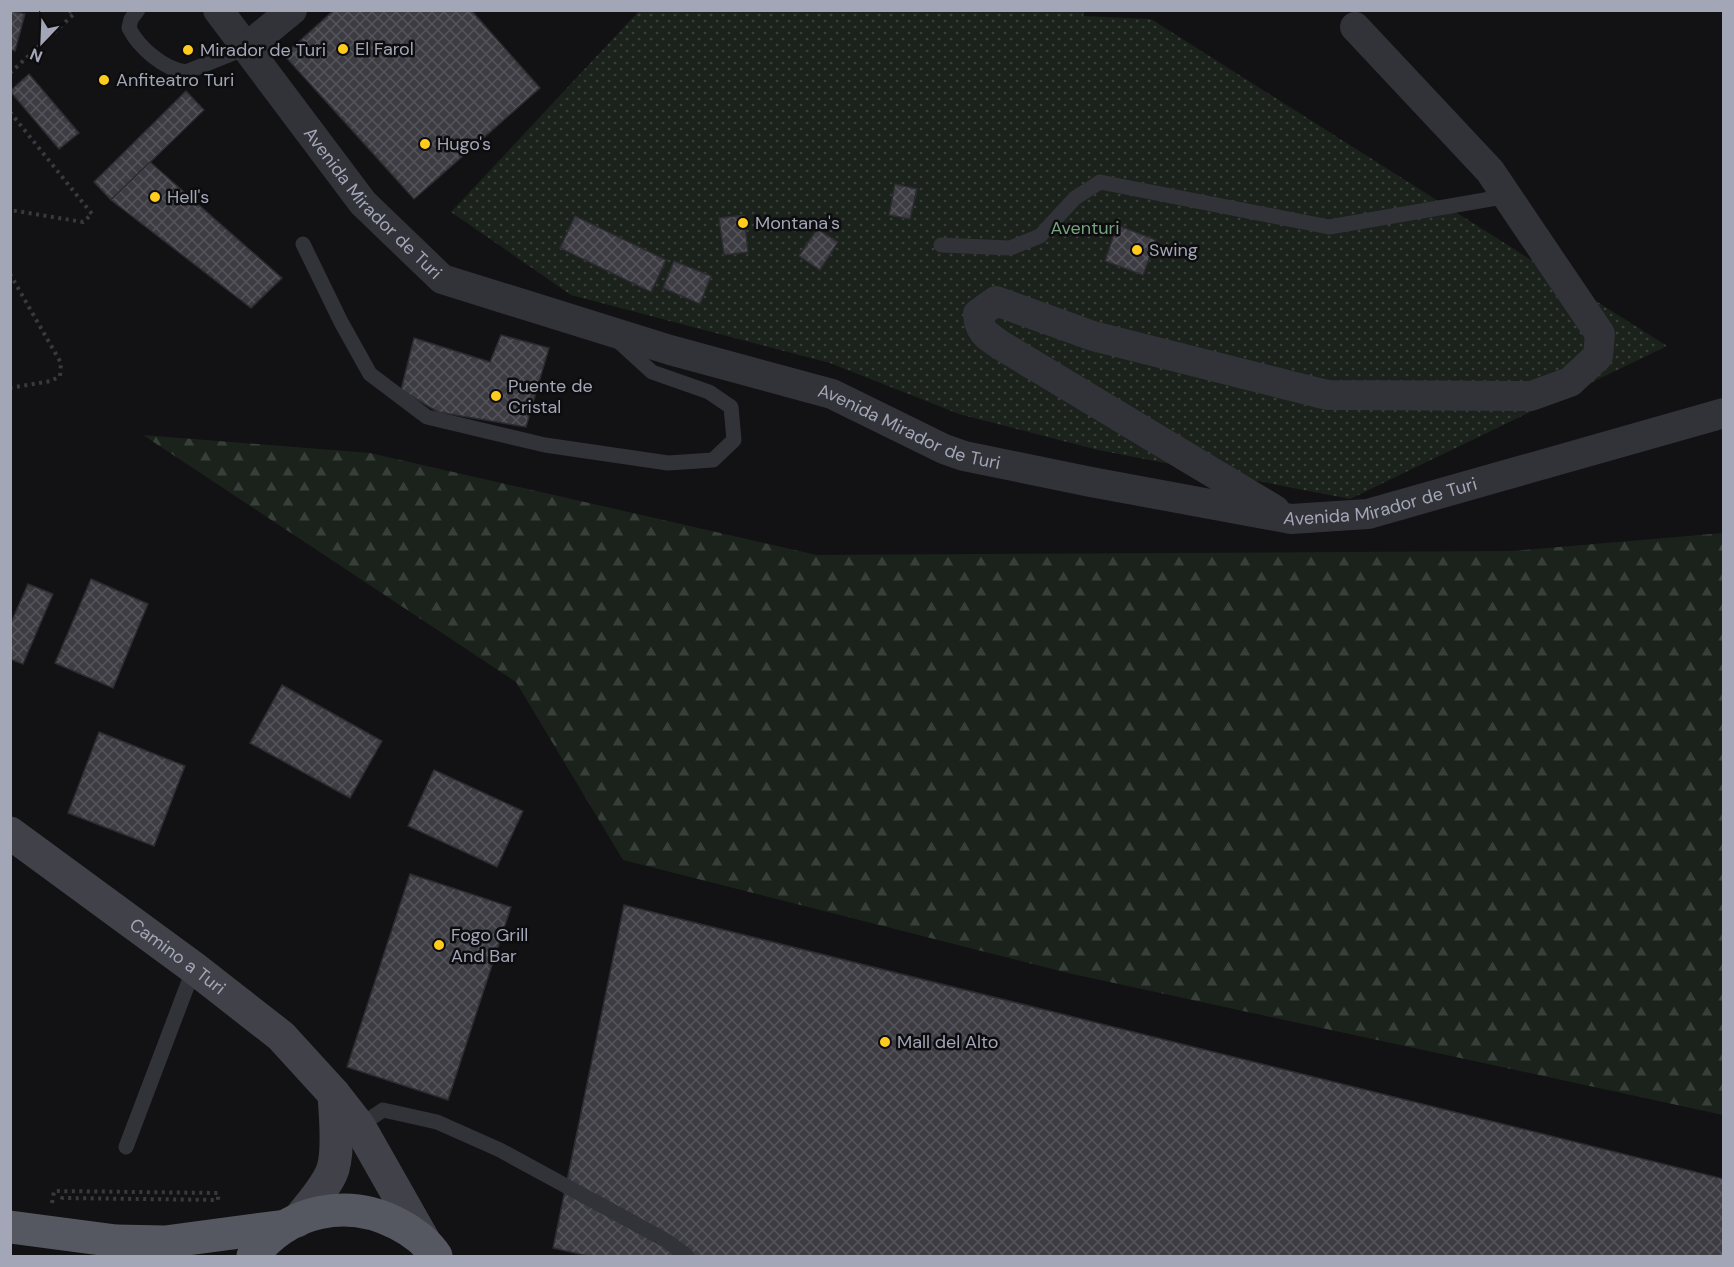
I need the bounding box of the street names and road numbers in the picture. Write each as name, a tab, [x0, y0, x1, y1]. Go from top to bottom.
street label: Avenida Mirador de Turi	[298, 122, 447, 285]
street label: Avenida Mirador de Turi	[815, 379, 1003, 475]
street label: Avenida Mirador de Turi	[1282, 472, 1480, 532]
street label: Camino a Turi	[125, 913, 230, 1000]

